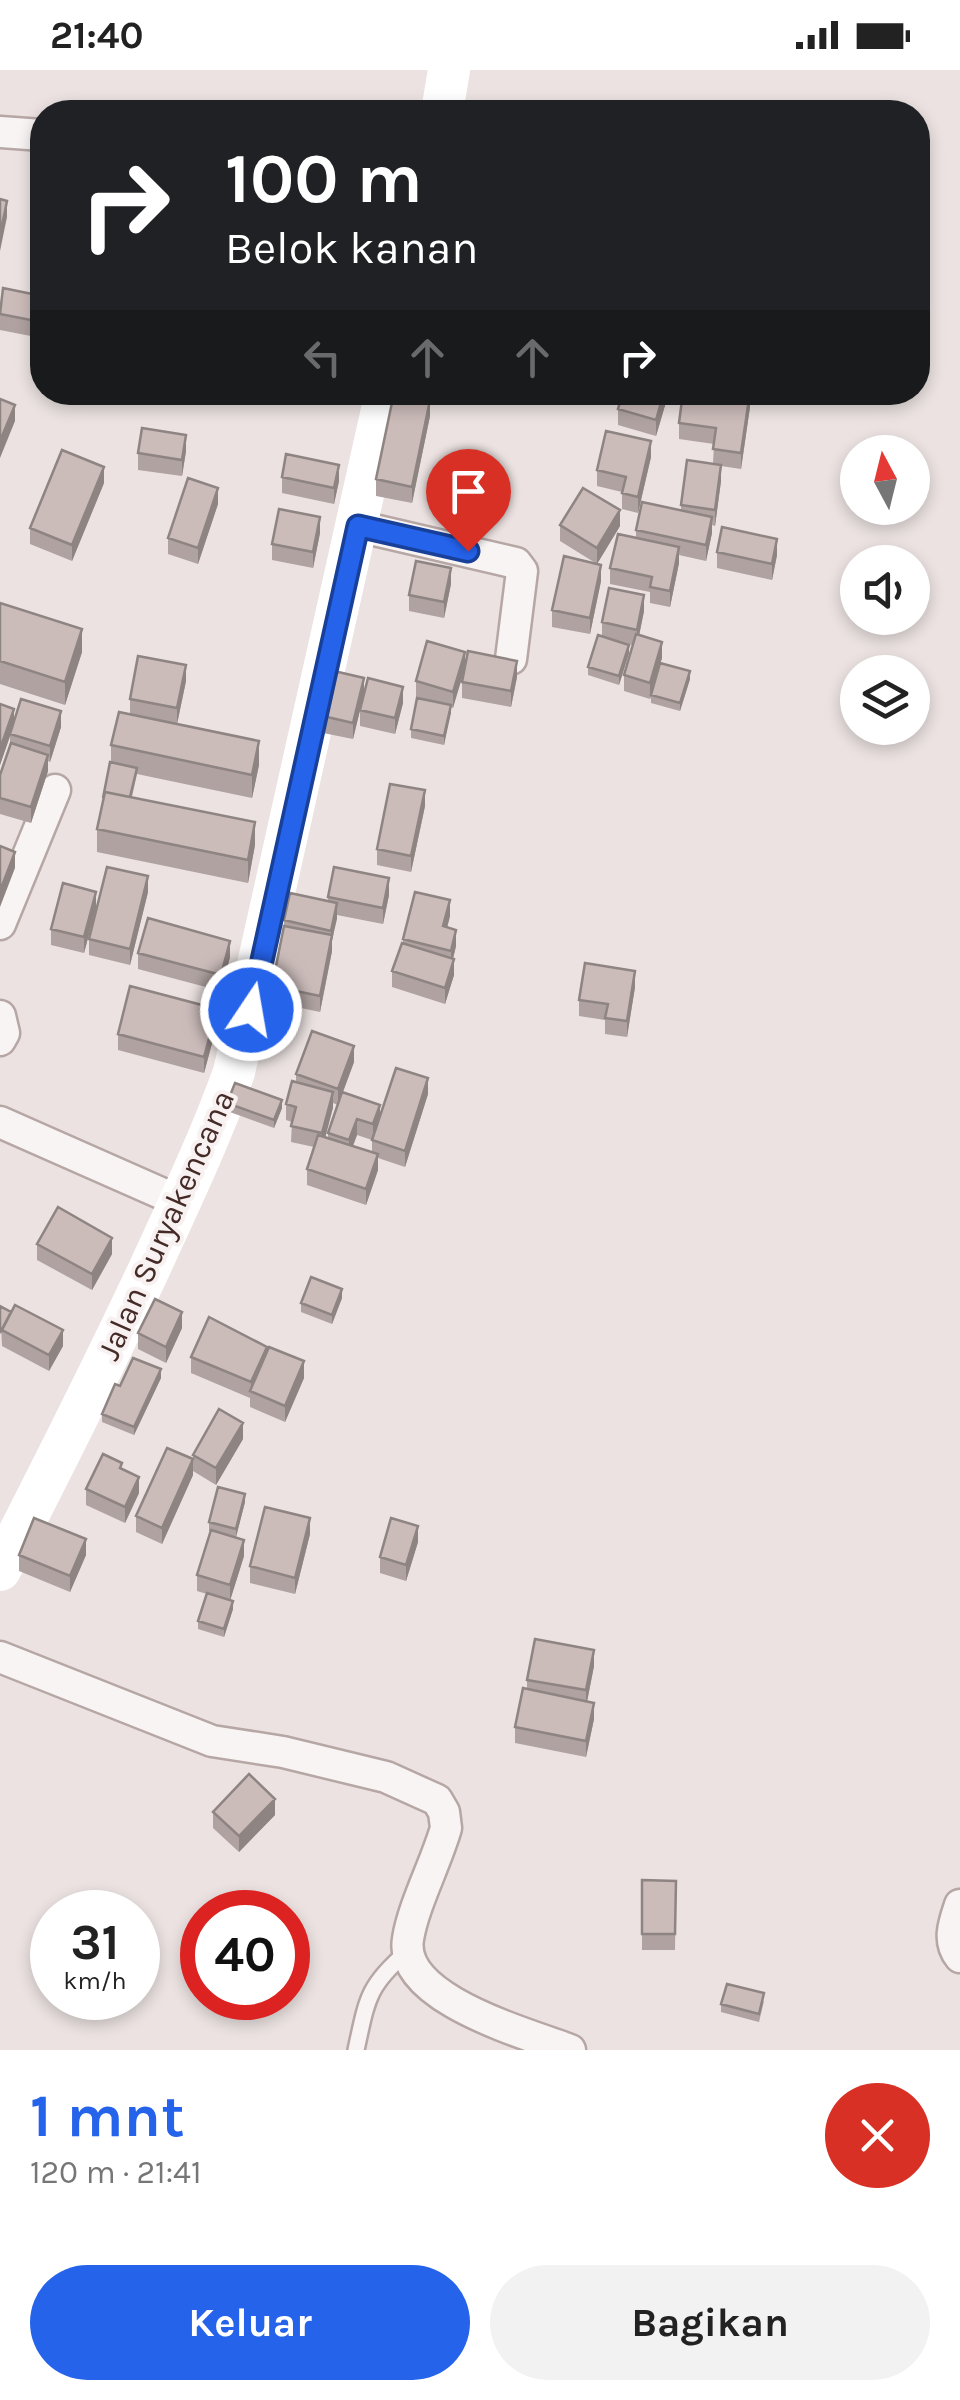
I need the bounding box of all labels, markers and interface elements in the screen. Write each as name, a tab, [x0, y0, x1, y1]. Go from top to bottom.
text: 21:40	[50, 13, 143, 58]
text: 100 m	[225, 138, 423, 220]
icon: right	[60, 140, 190, 270]
text: Belok kanan	[225, 222, 479, 274]
icon: left	[295, 330, 350, 385]
icon: ahead	[400, 330, 455, 385]
icon: ahead	[505, 330, 560, 385]
icon: right	[610, 330, 665, 385]
north arrow	[840, 435, 930, 525]
map controls	[840, 435, 930, 745]
pin	[426, 449, 511, 552]
icon: arrive	[441, 464, 496, 519]
button: sound	[840, 545, 930, 635]
button: layers	[840, 655, 930, 745]
position arrow	[199, 958, 303, 1062]
street label: Jalan Suryakencana	[90, 1084, 242, 1366]
speed limit sign: 40	[180, 1890, 310, 2020]
text: 31	[71, 1913, 119, 1972]
text: km/h	[63, 1966, 127, 1995]
text: 1 mnt	[30, 2081, 185, 2151]
button: close	[825, 2083, 930, 2188]
text: 120 m · 21:41	[30, 2154, 202, 2191]
button: Keluar	[30, 2265, 470, 2380]
button: Bagikan	[490, 2265, 930, 2380]

